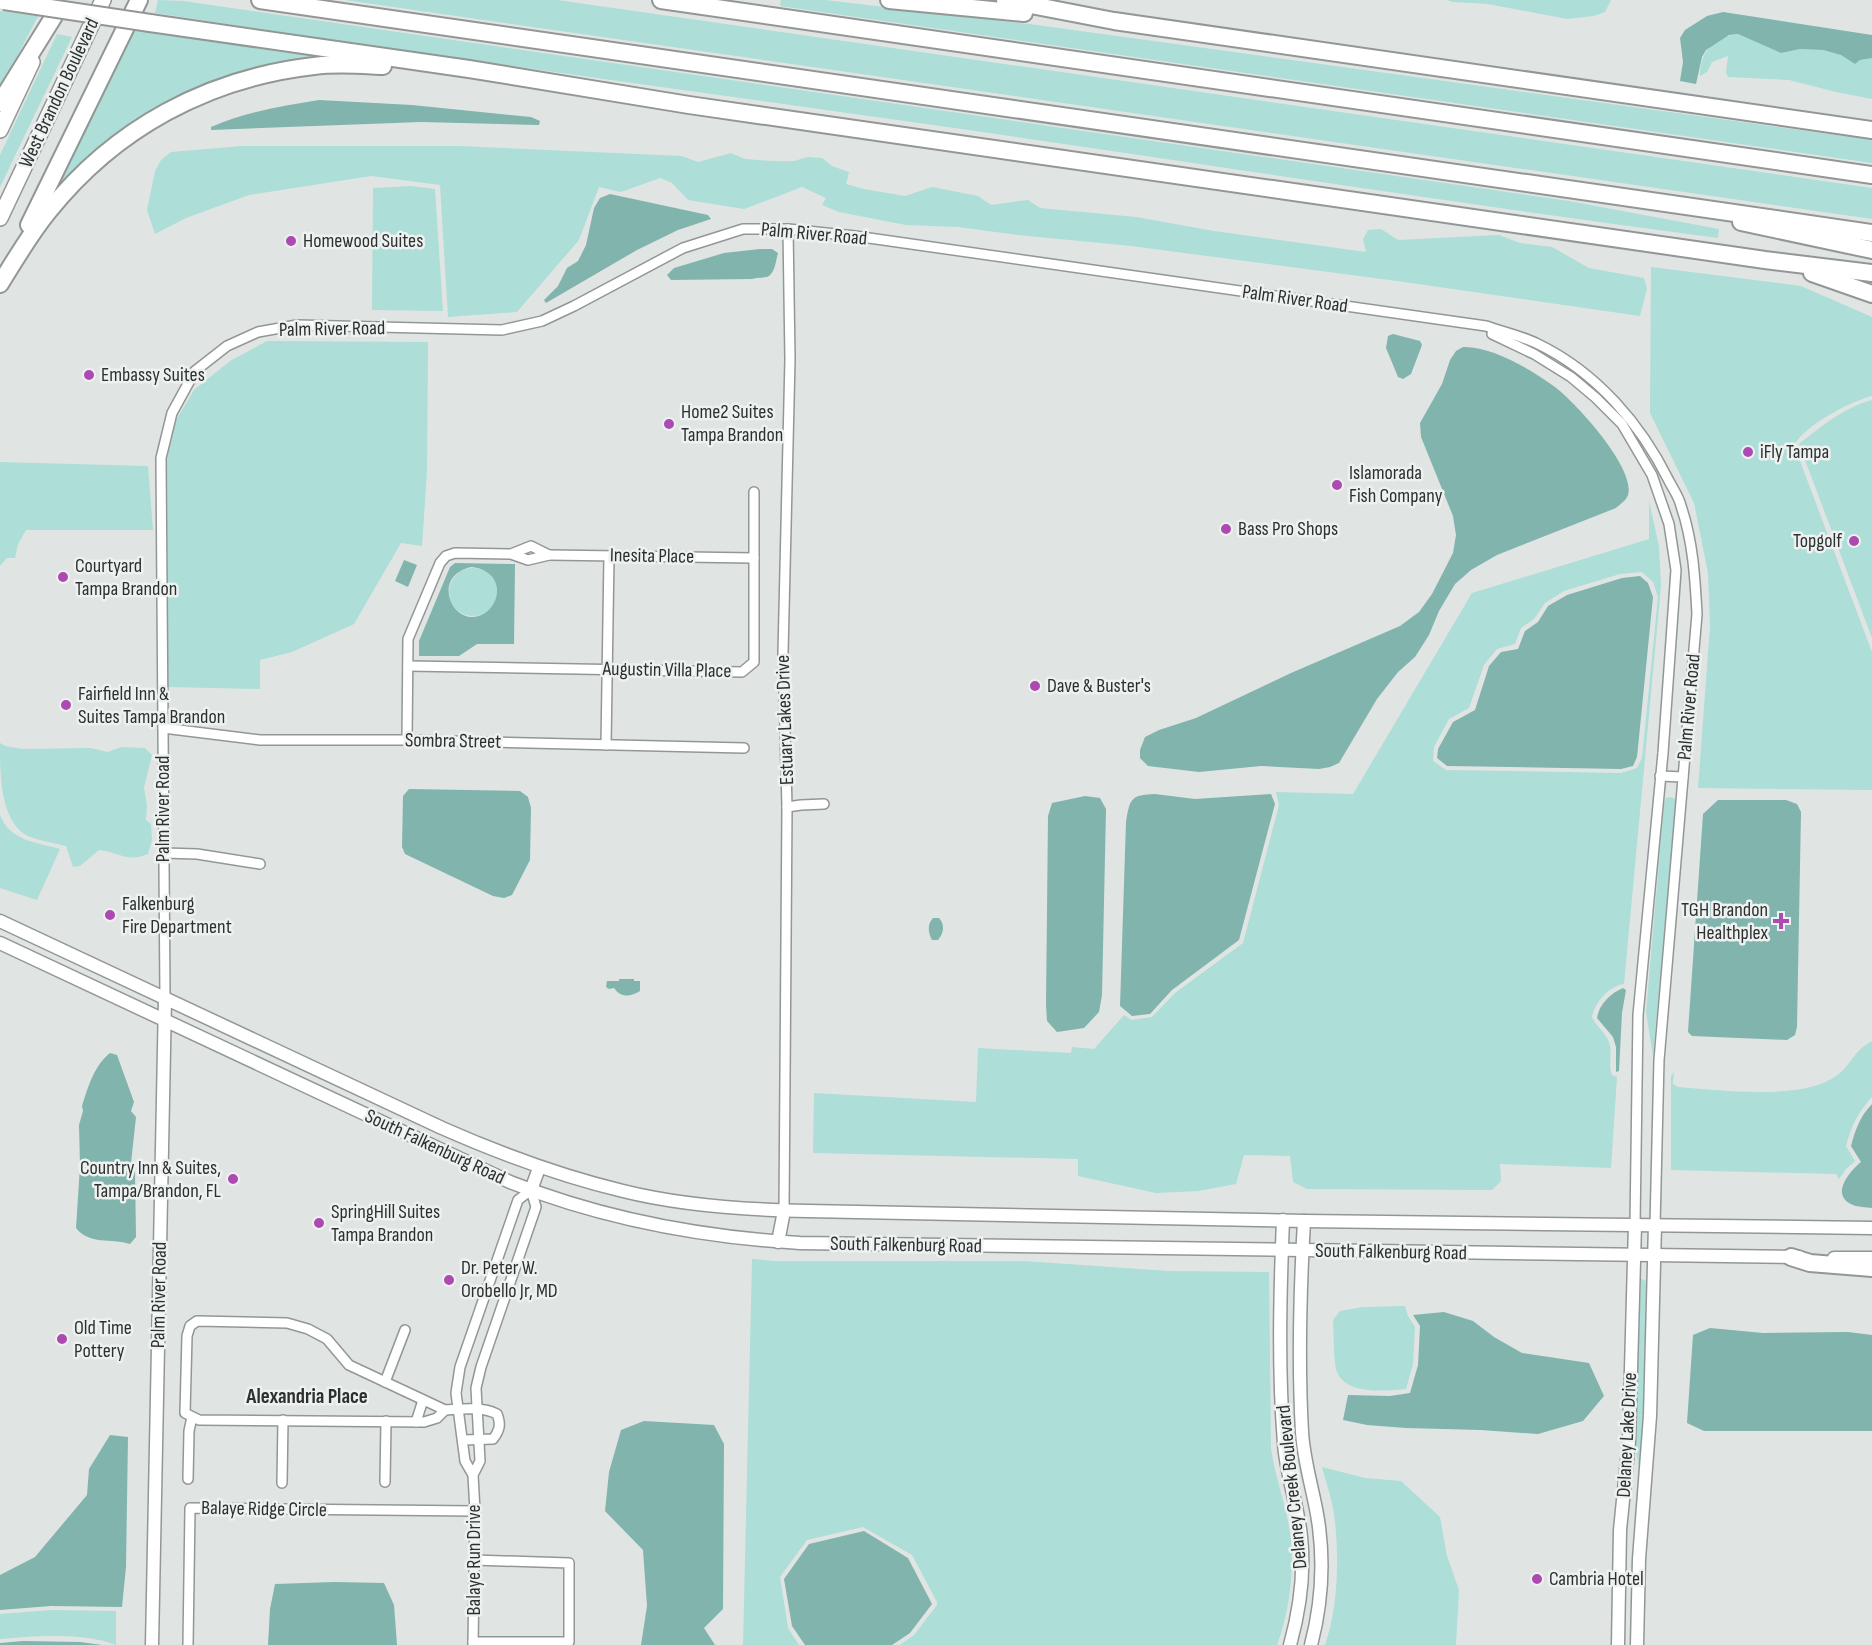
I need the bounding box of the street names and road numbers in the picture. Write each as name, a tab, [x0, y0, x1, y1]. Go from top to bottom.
street label: West Brandon Boulevard	[14, 14, 104, 172]
street label: Palm River Road	[760, 217, 868, 251]
street label: Palm River Road	[1241, 280, 1349, 318]
street label: Palm River Road	[279, 316, 385, 342]
street label: Inesita Place	[610, 543, 694, 569]
street label: Palm River Road	[1672, 653, 1706, 761]
street label: Estuary Lakes Drive	[771, 655, 799, 785]
street label: Augustin Villa Place	[601, 657, 732, 683]
street label: Sombra Street	[405, 728, 501, 754]
street label: Palm River Road	[151, 756, 175, 862]
street label: South Falkenburg Road	[361, 1104, 509, 1190]
street label: South Falkenburg Road	[830, 1232, 982, 1258]
street label: South Falkenburg Road	[1315, 1239, 1467, 1265]
street label: Palm River Road	[146, 1242, 172, 1348]
street label: Delaney Lake Drive	[1612, 1372, 1642, 1498]
street label: Delaney Creek Boulevard	[1271, 1404, 1313, 1570]
street label: Balaye Ridge Circle	[201, 1496, 327, 1522]
street label: Balaye Run Drive	[462, 1505, 486, 1615]

